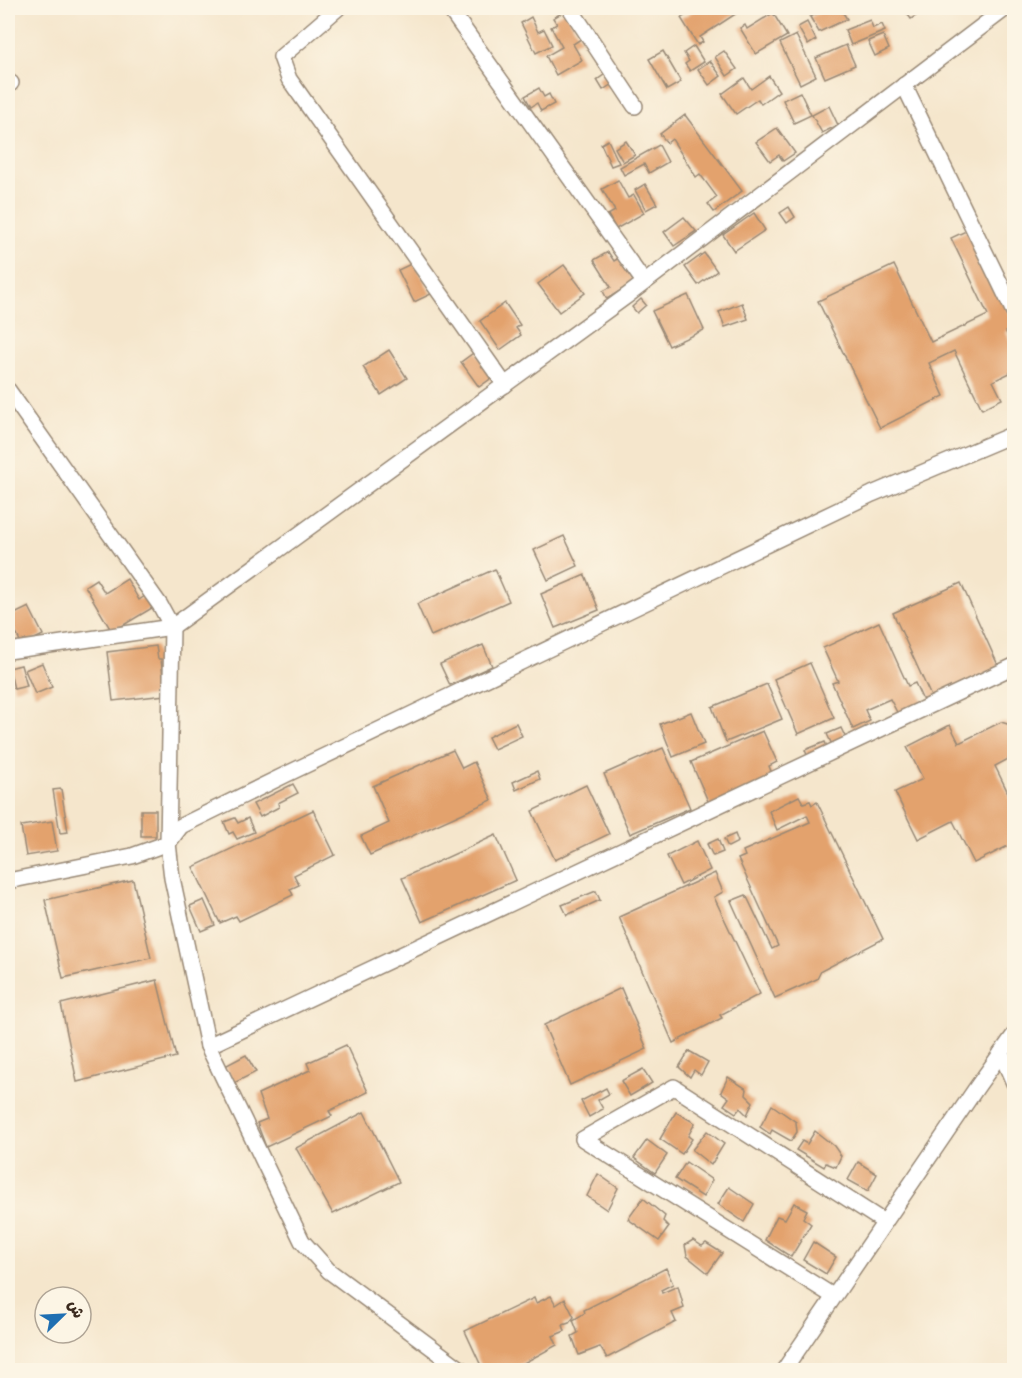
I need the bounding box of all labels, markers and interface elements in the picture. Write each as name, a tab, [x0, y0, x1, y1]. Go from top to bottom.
north arrow	[33, 1285, 93, 1345]
text: ش	[63, 1297, 89, 1321]

